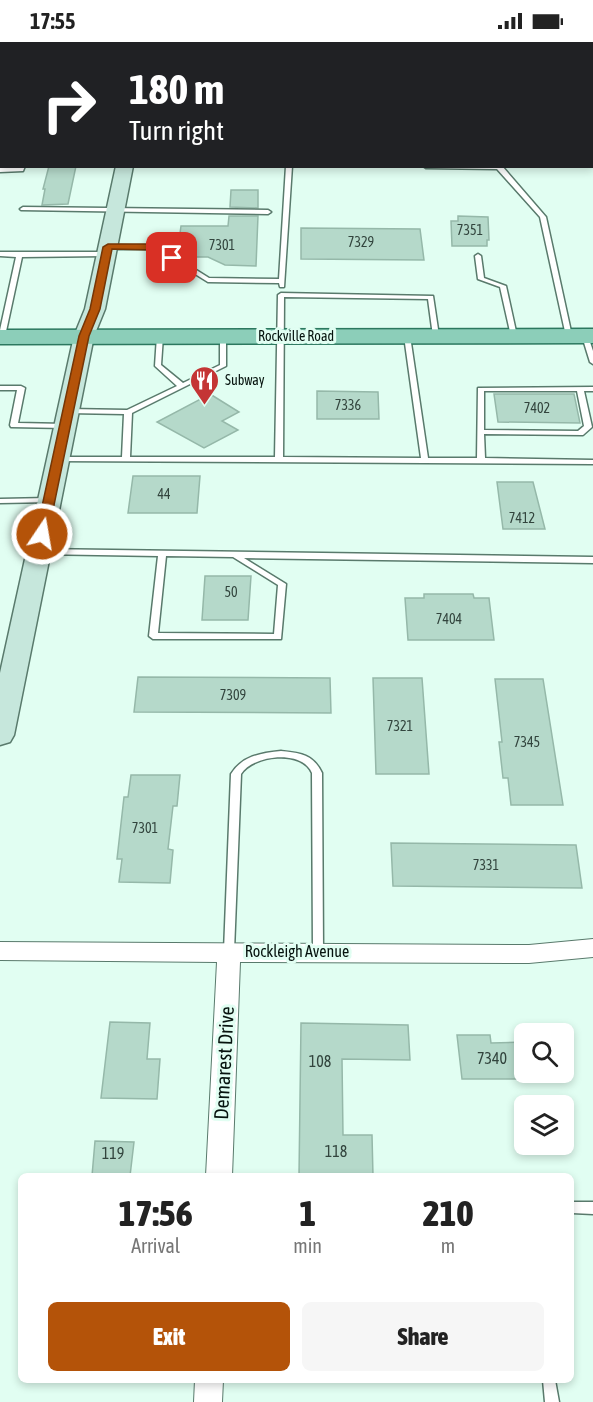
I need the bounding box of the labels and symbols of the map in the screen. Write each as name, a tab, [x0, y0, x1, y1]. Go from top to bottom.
house number: 7351	[457, 222, 483, 238]
pin	[146, 232, 197, 283]
house number: 7329	[348, 234, 374, 250]
house number: 7301	[209, 237, 235, 253]
street label: Rockville Road	[258, 328, 334, 344]
restaurant icon: Subway	[188, 364, 220, 406]
place label: Subway	[225, 372, 265, 388]
house number: 7336	[335, 397, 362, 413]
house number: 7402	[524, 400, 550, 416]
house number: 44	[157, 486, 171, 502]
position arrow	[10, 502, 74, 566]
house number: 7412	[509, 510, 535, 526]
house number: 50	[224, 584, 238, 600]
house number: 7404	[436, 611, 463, 627]
house number: 7309	[220, 687, 246, 703]
house number: 7321	[387, 718, 413, 734]
house number: 7345	[514, 734, 540, 750]
house number: 7301	[132, 820, 158, 836]
house number: 7331	[473, 857, 499, 873]
street label: Rockleigh Avenue	[245, 942, 349, 961]
street label: Demarest Drive	[209, 1006, 238, 1120]
house number: 7340	[477, 1049, 507, 1067]
house number: 108	[309, 1052, 331, 1070]
house number: 118	[325, 1142, 347, 1160]
house number: 119	[102, 1144, 124, 1162]

